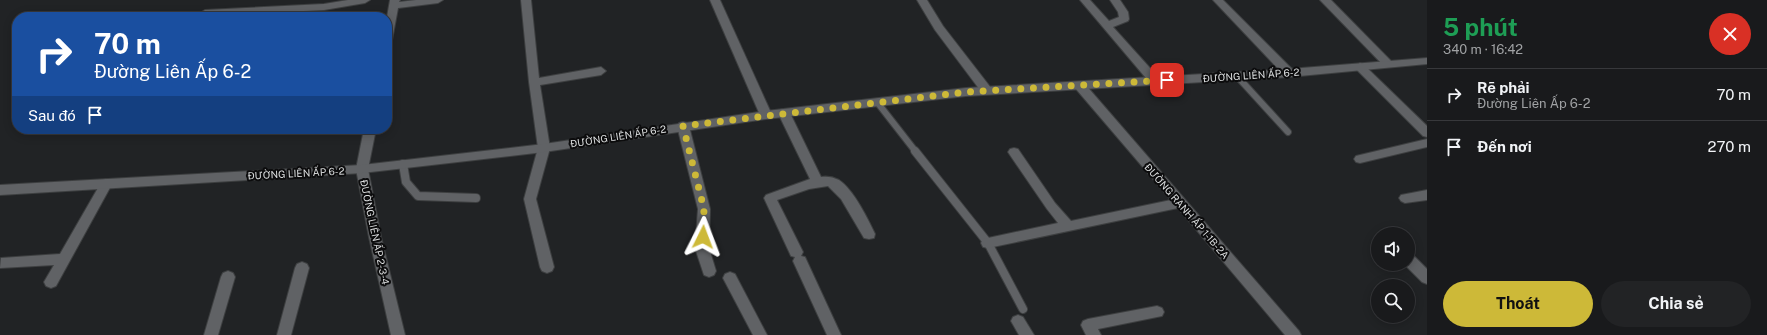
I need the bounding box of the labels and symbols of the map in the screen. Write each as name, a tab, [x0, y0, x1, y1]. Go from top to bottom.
pin	[1150, 63, 1184, 97]
street label: ĐƯỜNG LIÊN ẤP 6-2	[1202, 66, 1300, 84]
street label: ĐƯỜNG LIÊN ẤP 6-2	[569, 122, 667, 150]
street label: ĐƯỜNG RANH ẤP 1-1B-2A	[1142, 161, 1232, 261]
street label: ĐƯỜNG LIÊN ẤP 6-2	[247, 164, 345, 182]
street label: ĐƯỜNG LIÊN ẤP 2-3-4	[358, 178, 392, 286]
position arrow	[682, 216, 724, 258]

